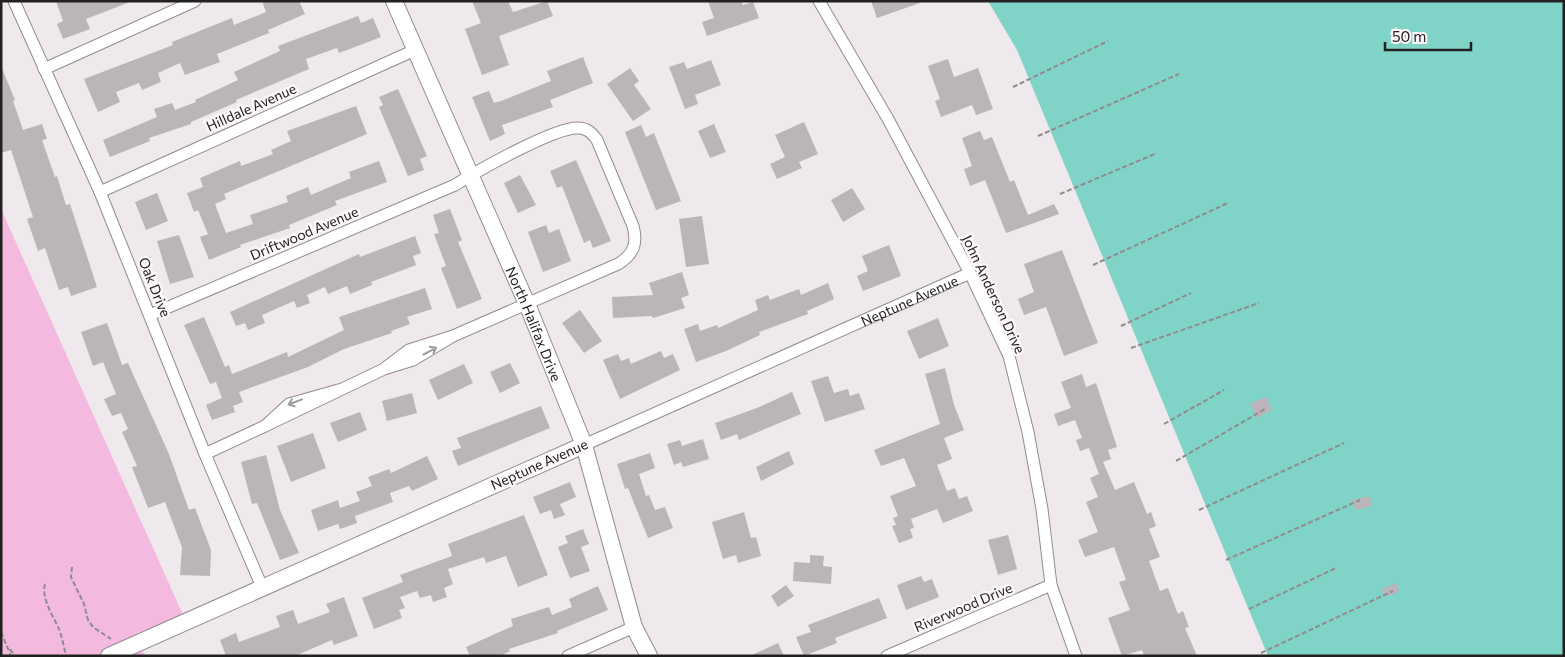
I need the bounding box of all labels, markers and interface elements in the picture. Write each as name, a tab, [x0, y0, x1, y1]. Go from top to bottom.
scale bar	[1385, 20, 1471, 52]
text: 50 m	[1392, 27, 1426, 45]
street label: Hilldale Avenue	[203, 80, 299, 134]
street label: Driftwood Avenue	[247, 203, 361, 263]
street label: John Anderson Drive	[959, 232, 1029, 356]
street label: Oak Drive	[135, 255, 175, 319]
street label: North Halifax Drive	[503, 264, 566, 384]
street label: Neptune Avenue	[858, 271, 960, 329]
one-way arrow	[422, 346, 437, 356]
one-way arrow	[288, 398, 303, 407]
street label: Neptune Avenue	[488, 435, 590, 493]
street label: Riverwood Drive	[911, 579, 1015, 635]

